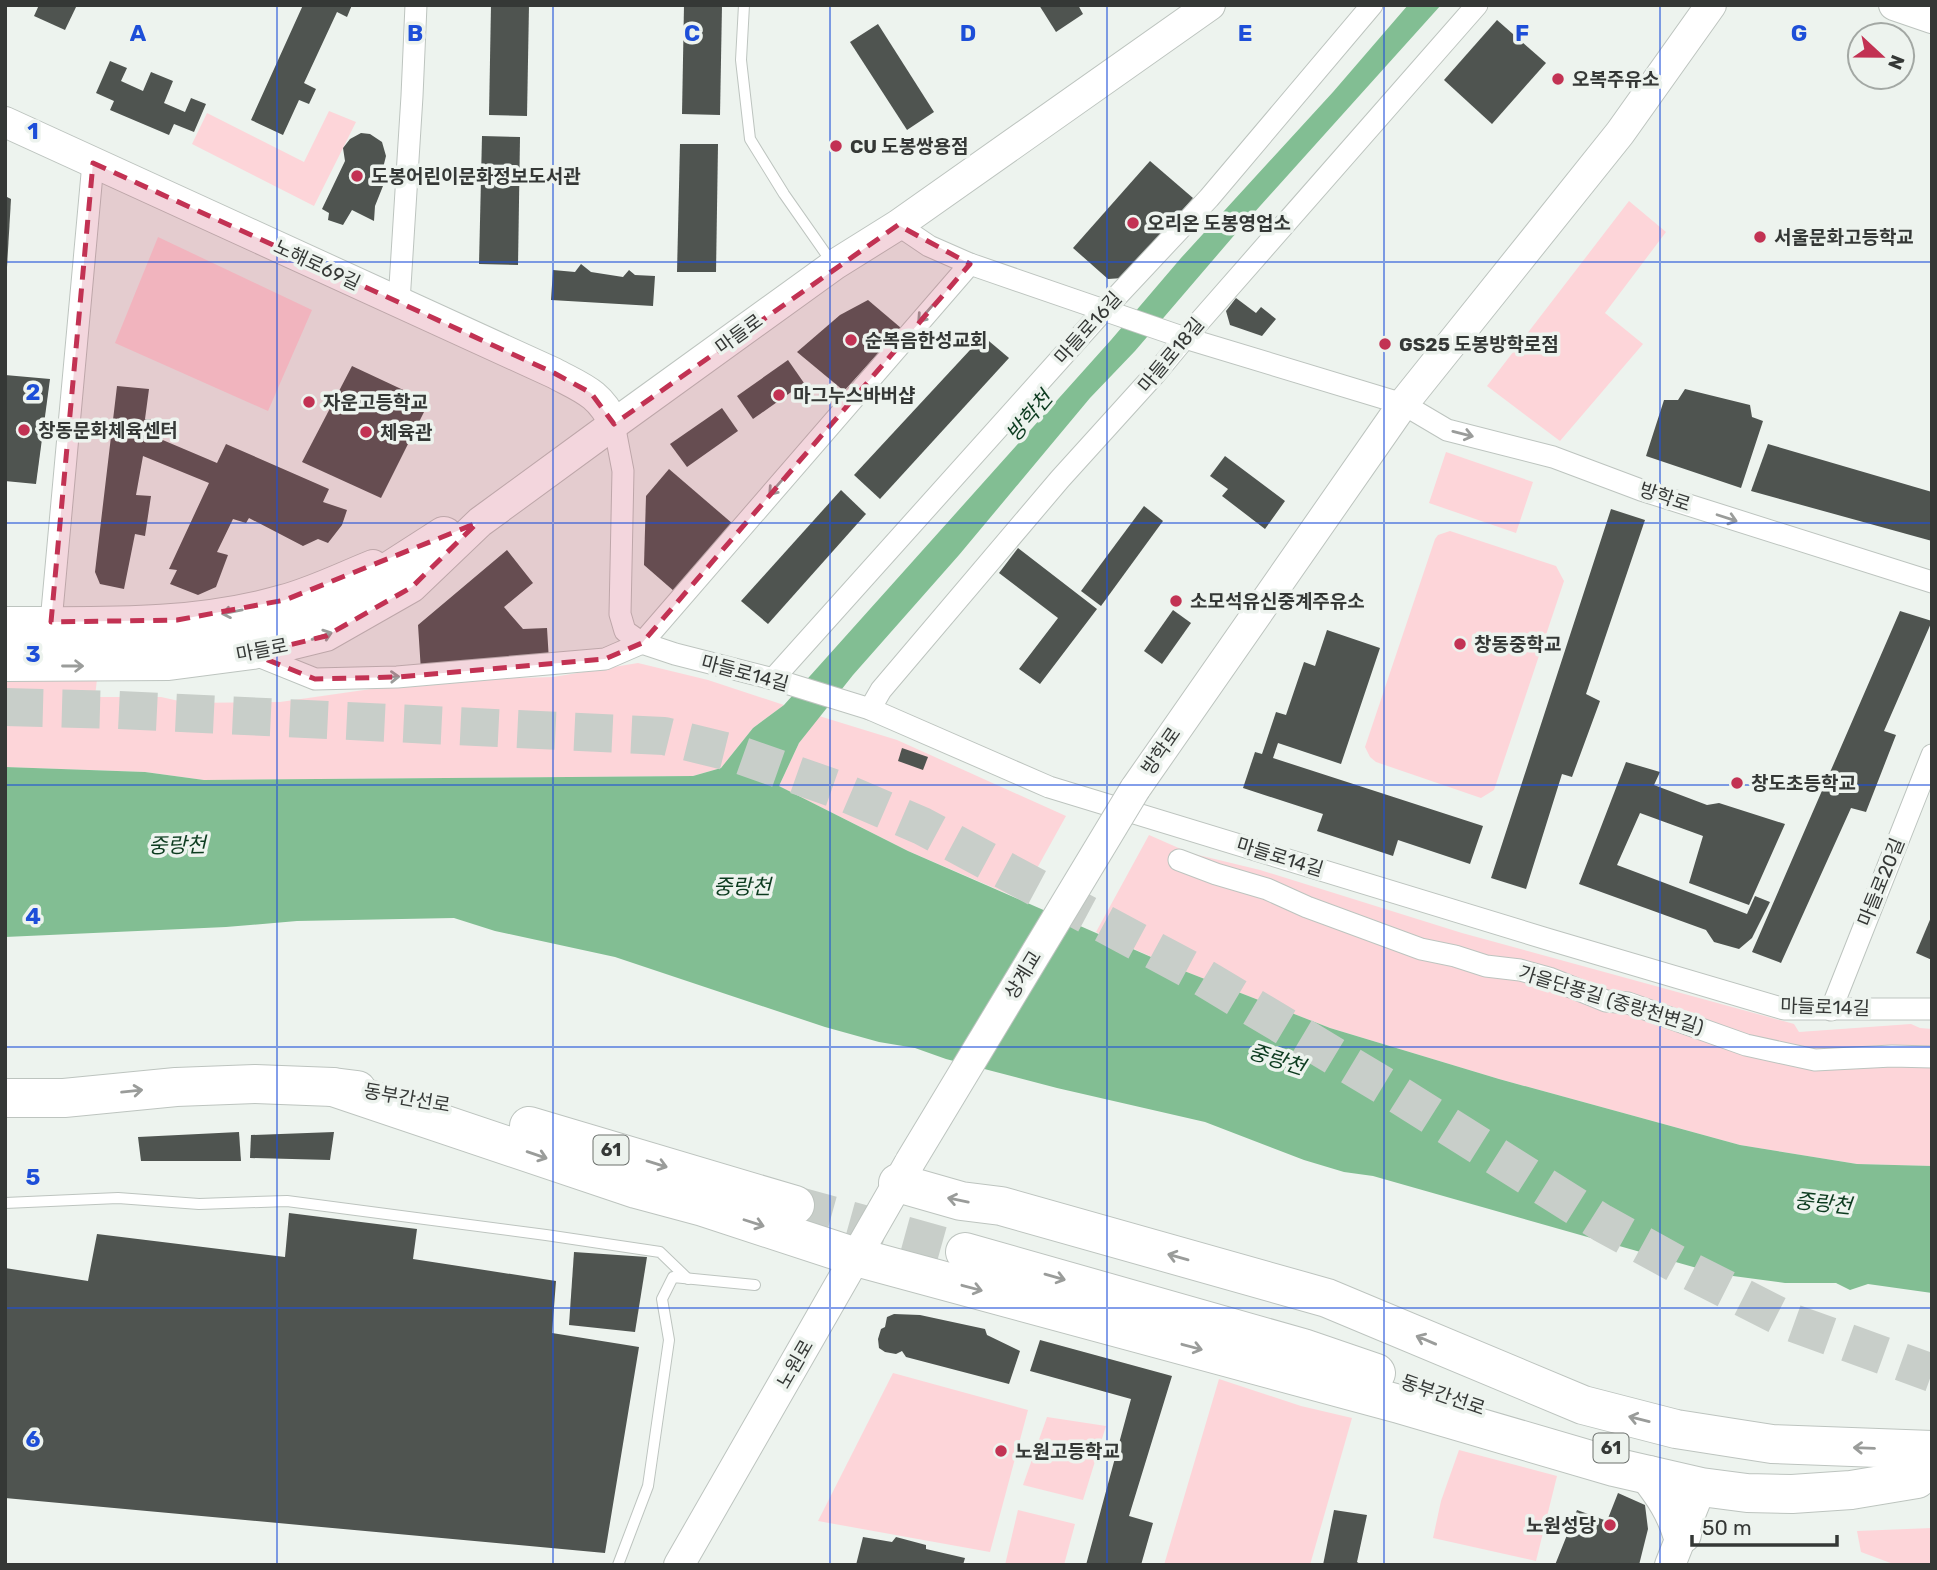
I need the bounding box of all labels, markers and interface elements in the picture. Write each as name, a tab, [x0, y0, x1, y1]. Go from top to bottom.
text: A	[130, 19, 147, 47]
text: B	[407, 19, 423, 47]
text: C	[684, 19, 700, 47]
text: D	[960, 19, 976, 47]
text: E	[1238, 19, 1252, 47]
text: F	[1515, 19, 1529, 47]
text: G	[1791, 19, 1807, 47]
north arrow	[1846, 21, 1916, 91]
text: N	[1883, 52, 1910, 73]
place label: 오복주유소	[1572, 68, 1659, 91]
marker: 오복주유소	[1550, 71, 1566, 87]
text: 1	[27, 117, 39, 145]
place label: CU 도봉쌍용점	[850, 135, 969, 158]
marker: CU 도봉쌍용점	[828, 138, 844, 154]
place label: 도봉어린이문화정보도서관	[371, 165, 581, 188]
marker: 도봉어린이문화정보도서관	[349, 168, 365, 184]
place label: 오리온 도봉영업소	[1147, 212, 1291, 235]
marker: 오리온 도봉영업소	[1125, 215, 1141, 231]
place label: 서울문화고등학교	[1774, 226, 1914, 249]
marker: 서울문화고등학교	[1752, 229, 1768, 245]
street label: 노해로69길	[270, 235, 364, 295]
street label: 마들로16길	[1050, 287, 1126, 369]
one-way arrow	[917, 305, 933, 323]
street label: 마들로	[711, 309, 767, 359]
street label: 마들로18길	[1133, 313, 1209, 397]
place label: 순복음한성교회	[865, 329, 987, 352]
marker: 순복음한성교회	[843, 332, 859, 348]
place label: GS25 도봉방학로점	[1399, 333, 1559, 356]
marker: GS25 도봉방학로점	[1377, 336, 1393, 352]
text: 2	[26, 378, 40, 406]
place label: 마그누스바버샵	[793, 384, 915, 407]
water label: 방학천	[1001, 384, 1059, 446]
marker: 마그누스바버샵	[771, 387, 787, 403]
place label: 자운고등학교	[323, 391, 428, 414]
marker: 자운고등학교	[301, 394, 317, 410]
place label: 창동문화체육센터	[38, 419, 178, 442]
place label: 체육관	[380, 421, 433, 444]
marker: 창동문화체육센터	[16, 422, 32, 438]
marker: 체육관	[358, 424, 374, 440]
one-way arrow	[1451, 428, 1474, 441]
one-way arrow	[768, 477, 784, 495]
street label: 방학로	[1637, 478, 1693, 516]
one-way arrow	[1715, 512, 1737, 525]
place label: 소모석유신중계주유소	[1190, 590, 1365, 613]
marker: 소모석유신중계주유소	[1168, 593, 1184, 609]
one-way arrow	[221, 605, 244, 619]
one-way arrow	[311, 629, 333, 641]
place label: 창동중학교	[1474, 633, 1561, 656]
street label: 마들로	[234, 634, 290, 666]
marker: 창동중학교	[1452, 636, 1468, 652]
text: 3	[25, 640, 41, 668]
street label: 마들로14길	[699, 650, 791, 696]
one-way arrow	[62, 659, 85, 673]
one-way arrow	[378, 671, 401, 684]
street label: 방학로	[1137, 723, 1185, 779]
place label: 창도초등학교	[1751, 772, 1856, 795]
marker: 창도초등학교	[1729, 775, 1745, 791]
water label: 중랑천	[148, 832, 209, 858]
street label: 마들로14길	[1234, 833, 1326, 881]
street label: 마들로20길	[1853, 835, 1909, 929]
water label: 중랑천	[713, 874, 774, 899]
text: 4	[25, 902, 41, 930]
street label: 상계교	[1000, 947, 1046, 1003]
street label: 가을단풍길 (중랑천변길)	[1516, 961, 1706, 1039]
street label: 마들로14길	[1780, 994, 1870, 1020]
water label: 중랑천	[1246, 1038, 1311, 1081]
street label: 동부간선로	[362, 1079, 452, 1117]
one-way arrow	[120, 1085, 143, 1098]
road number: 61	[594, 1135, 628, 1164]
one-way arrow	[526, 1150, 548, 1162]
one-way arrow	[645, 1158, 667, 1171]
text: 5	[26, 1163, 41, 1191]
water label: 중랑천	[1793, 1188, 1856, 1219]
one-way arrow	[947, 1192, 970, 1206]
one-way arrow	[743, 1218, 765, 1231]
one-way arrow	[1167, 1249, 1189, 1262]
one-way arrow	[1043, 1272, 1065, 1285]
one-way arrow	[960, 1282, 983, 1295]
one-way arrow	[1416, 1332, 1437, 1345]
street label: 노원로	[772, 1336, 818, 1392]
one-way arrow	[1180, 1341, 1203, 1354]
street label: 동부간선로	[1398, 1370, 1488, 1420]
one-way arrow	[1628, 1412, 1650, 1425]
text: 6	[26, 1425, 41, 1453]
road number: 61	[1594, 1434, 1628, 1462]
place label: 노원고등학교	[1015, 1440, 1120, 1463]
one-way arrow	[1852, 1441, 1875, 1454]
marker: 노원고등학교	[993, 1443, 1009, 1459]
scale bar	[1692, 1504, 1837, 1548]
place label: 노원성당	[1526, 1514, 1597, 1537]
text: 50 m	[1702, 1515, 1752, 1540]
marker: 노원성당	[1602, 1517, 1618, 1533]

